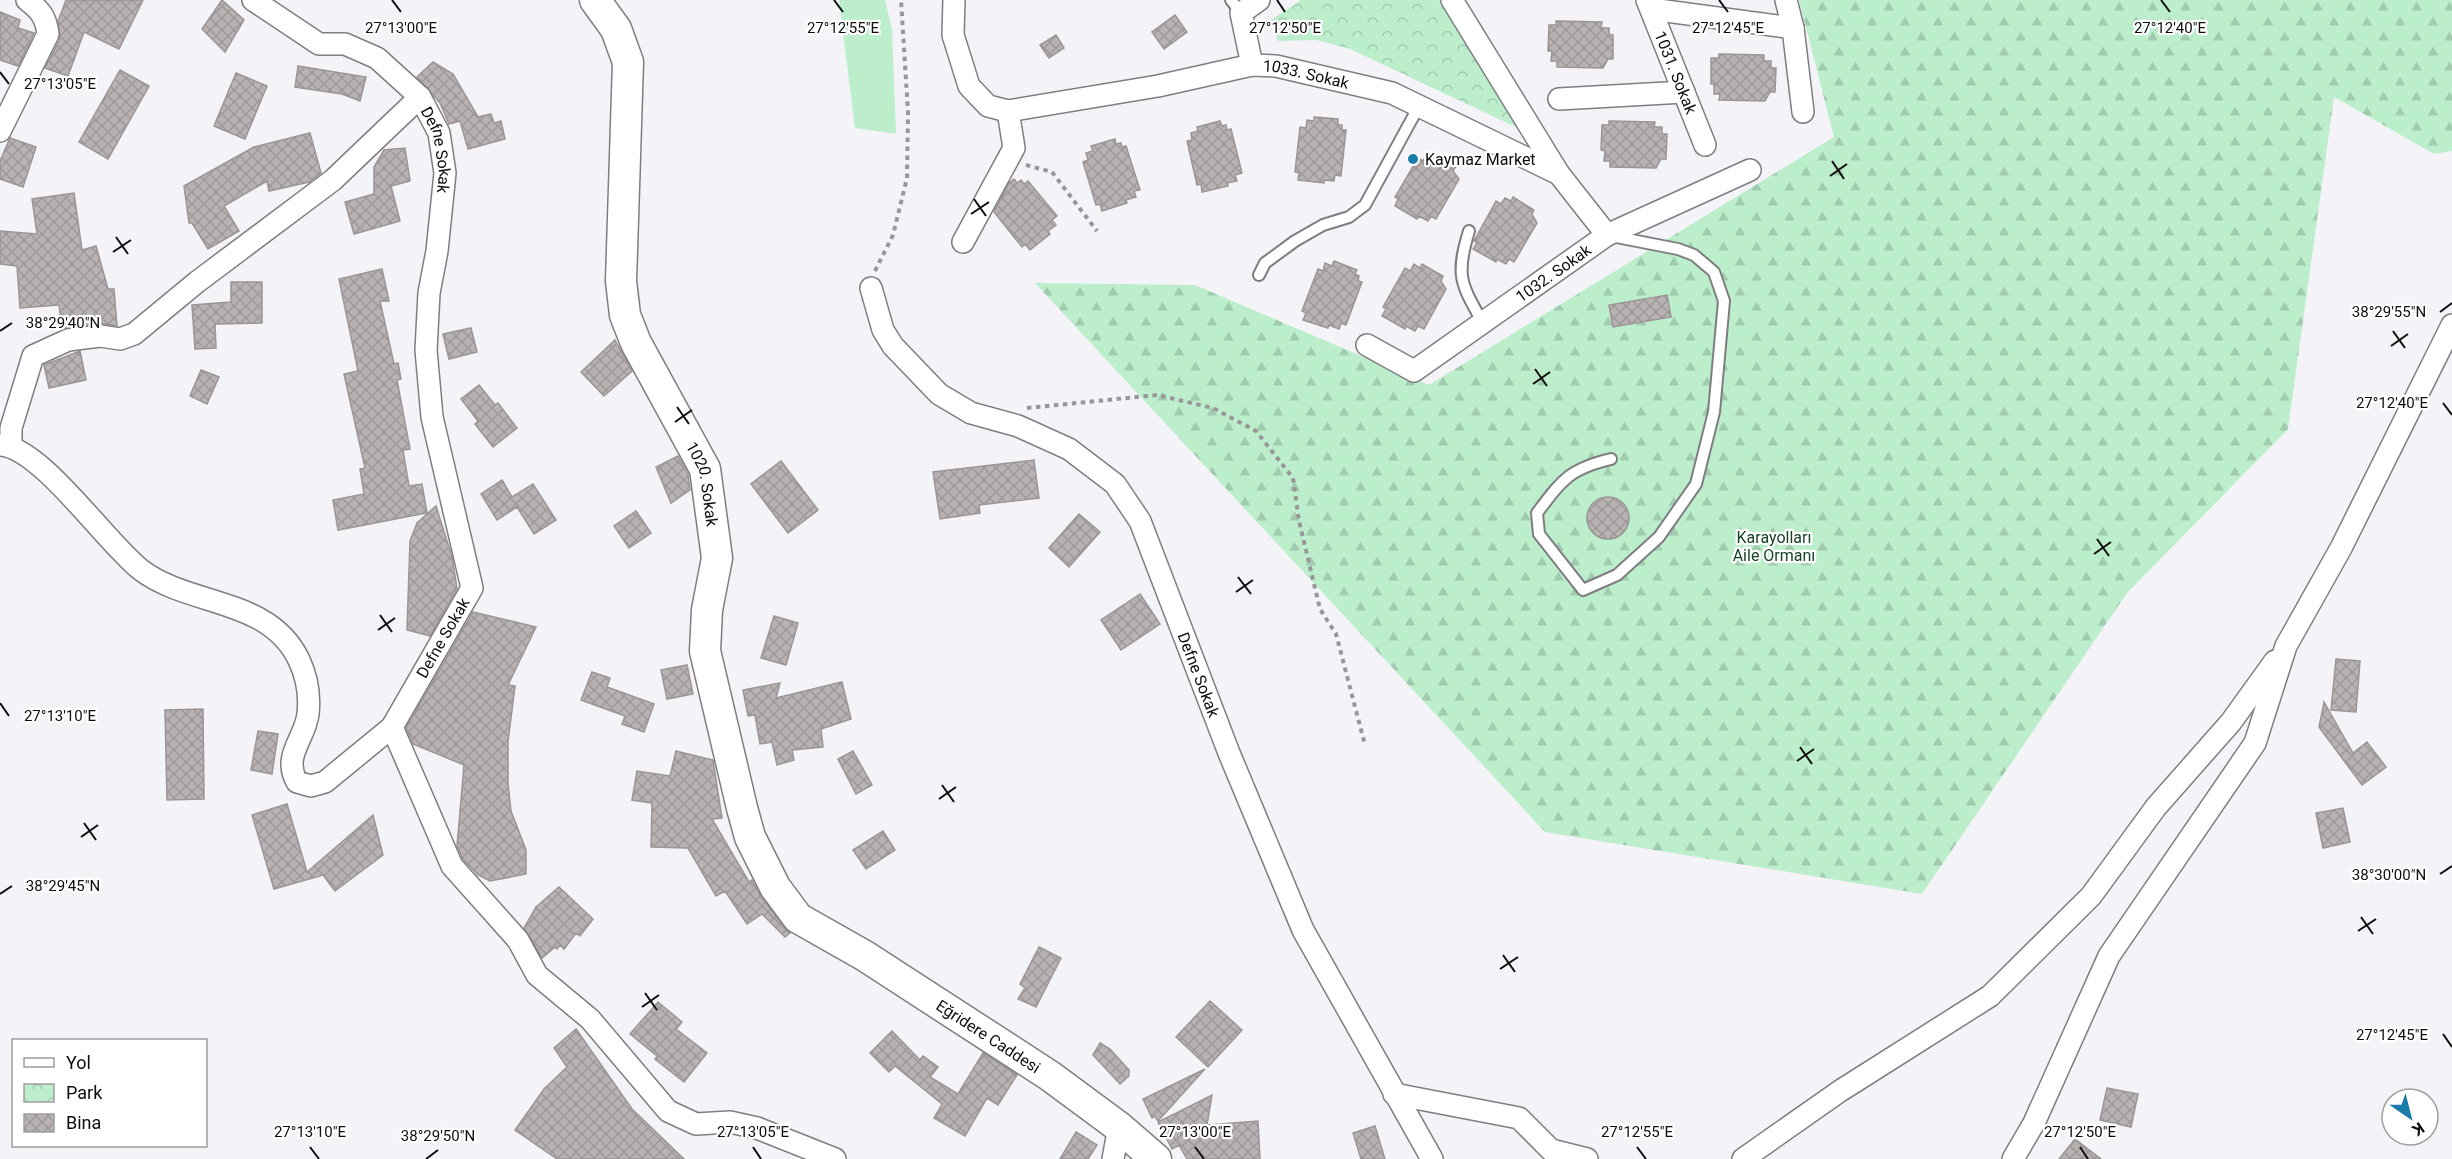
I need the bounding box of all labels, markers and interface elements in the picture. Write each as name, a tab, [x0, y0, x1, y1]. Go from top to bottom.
text: 27°13'00"E	[365, 19, 438, 37]
text: 27°12'55"E	[807, 19, 880, 37]
text: 27°12'50"E	[1249, 19, 1322, 37]
text: 27°12'45"E	[1692, 19, 1765, 37]
text: 27°12'40"E	[2134, 19, 2207, 37]
street label: 1031. Sokak	[1651, 28, 1701, 118]
street label: 1033. Sokak	[1263, 56, 1352, 92]
text: 27°13'05"E	[24, 75, 97, 93]
street label: Defne Sokak	[417, 103, 455, 195]
place label: Kaymaz Market	[1425, 150, 1536, 169]
marker: Kaymaz Market	[1406, 152, 1420, 166]
street label: 1032. Sokak	[1512, 239, 1595, 306]
text: 38°29'55"N	[2352, 303, 2426, 321]
text: 38°29'40"N	[26, 314, 100, 332]
text: 27°12'40"E	[2356, 394, 2429, 412]
street label: 1020. Sokak	[682, 438, 722, 528]
park label: Karayolları Aile Ormanı	[1733, 528, 1815, 565]
street label: Defne Sokak	[412, 594, 474, 681]
street label: Defne Sokak	[1174, 630, 1224, 721]
text: 27°13'10"E	[24, 707, 97, 725]
text: 38°30'00"N	[2352, 866, 2426, 884]
text: 38°29'45"N	[26, 877, 100, 895]
street label: Eğridere Caddesi	[933, 995, 1044, 1077]
text: 27°12'45"E	[2356, 1026, 2429, 1044]
legend	[12, 1039, 207, 1147]
text: Yol	[66, 1052, 91, 1073]
text: Park	[66, 1082, 103, 1103]
north arrow	[2380, 1087, 2440, 1147]
text: Bina	[66, 1112, 101, 1133]
text: K	[2408, 1118, 2428, 1140]
text: 27°13'10"E	[274, 1123, 347, 1141]
text: 27°13'05"E	[717, 1123, 790, 1141]
text: 27°13'00"E	[1159, 1123, 1232, 1141]
text: 27°12'55"E	[1601, 1123, 1674, 1141]
text: 27°12'50"E	[2044, 1123, 2117, 1141]
text: 38°29'50"N	[401, 1127, 475, 1145]

